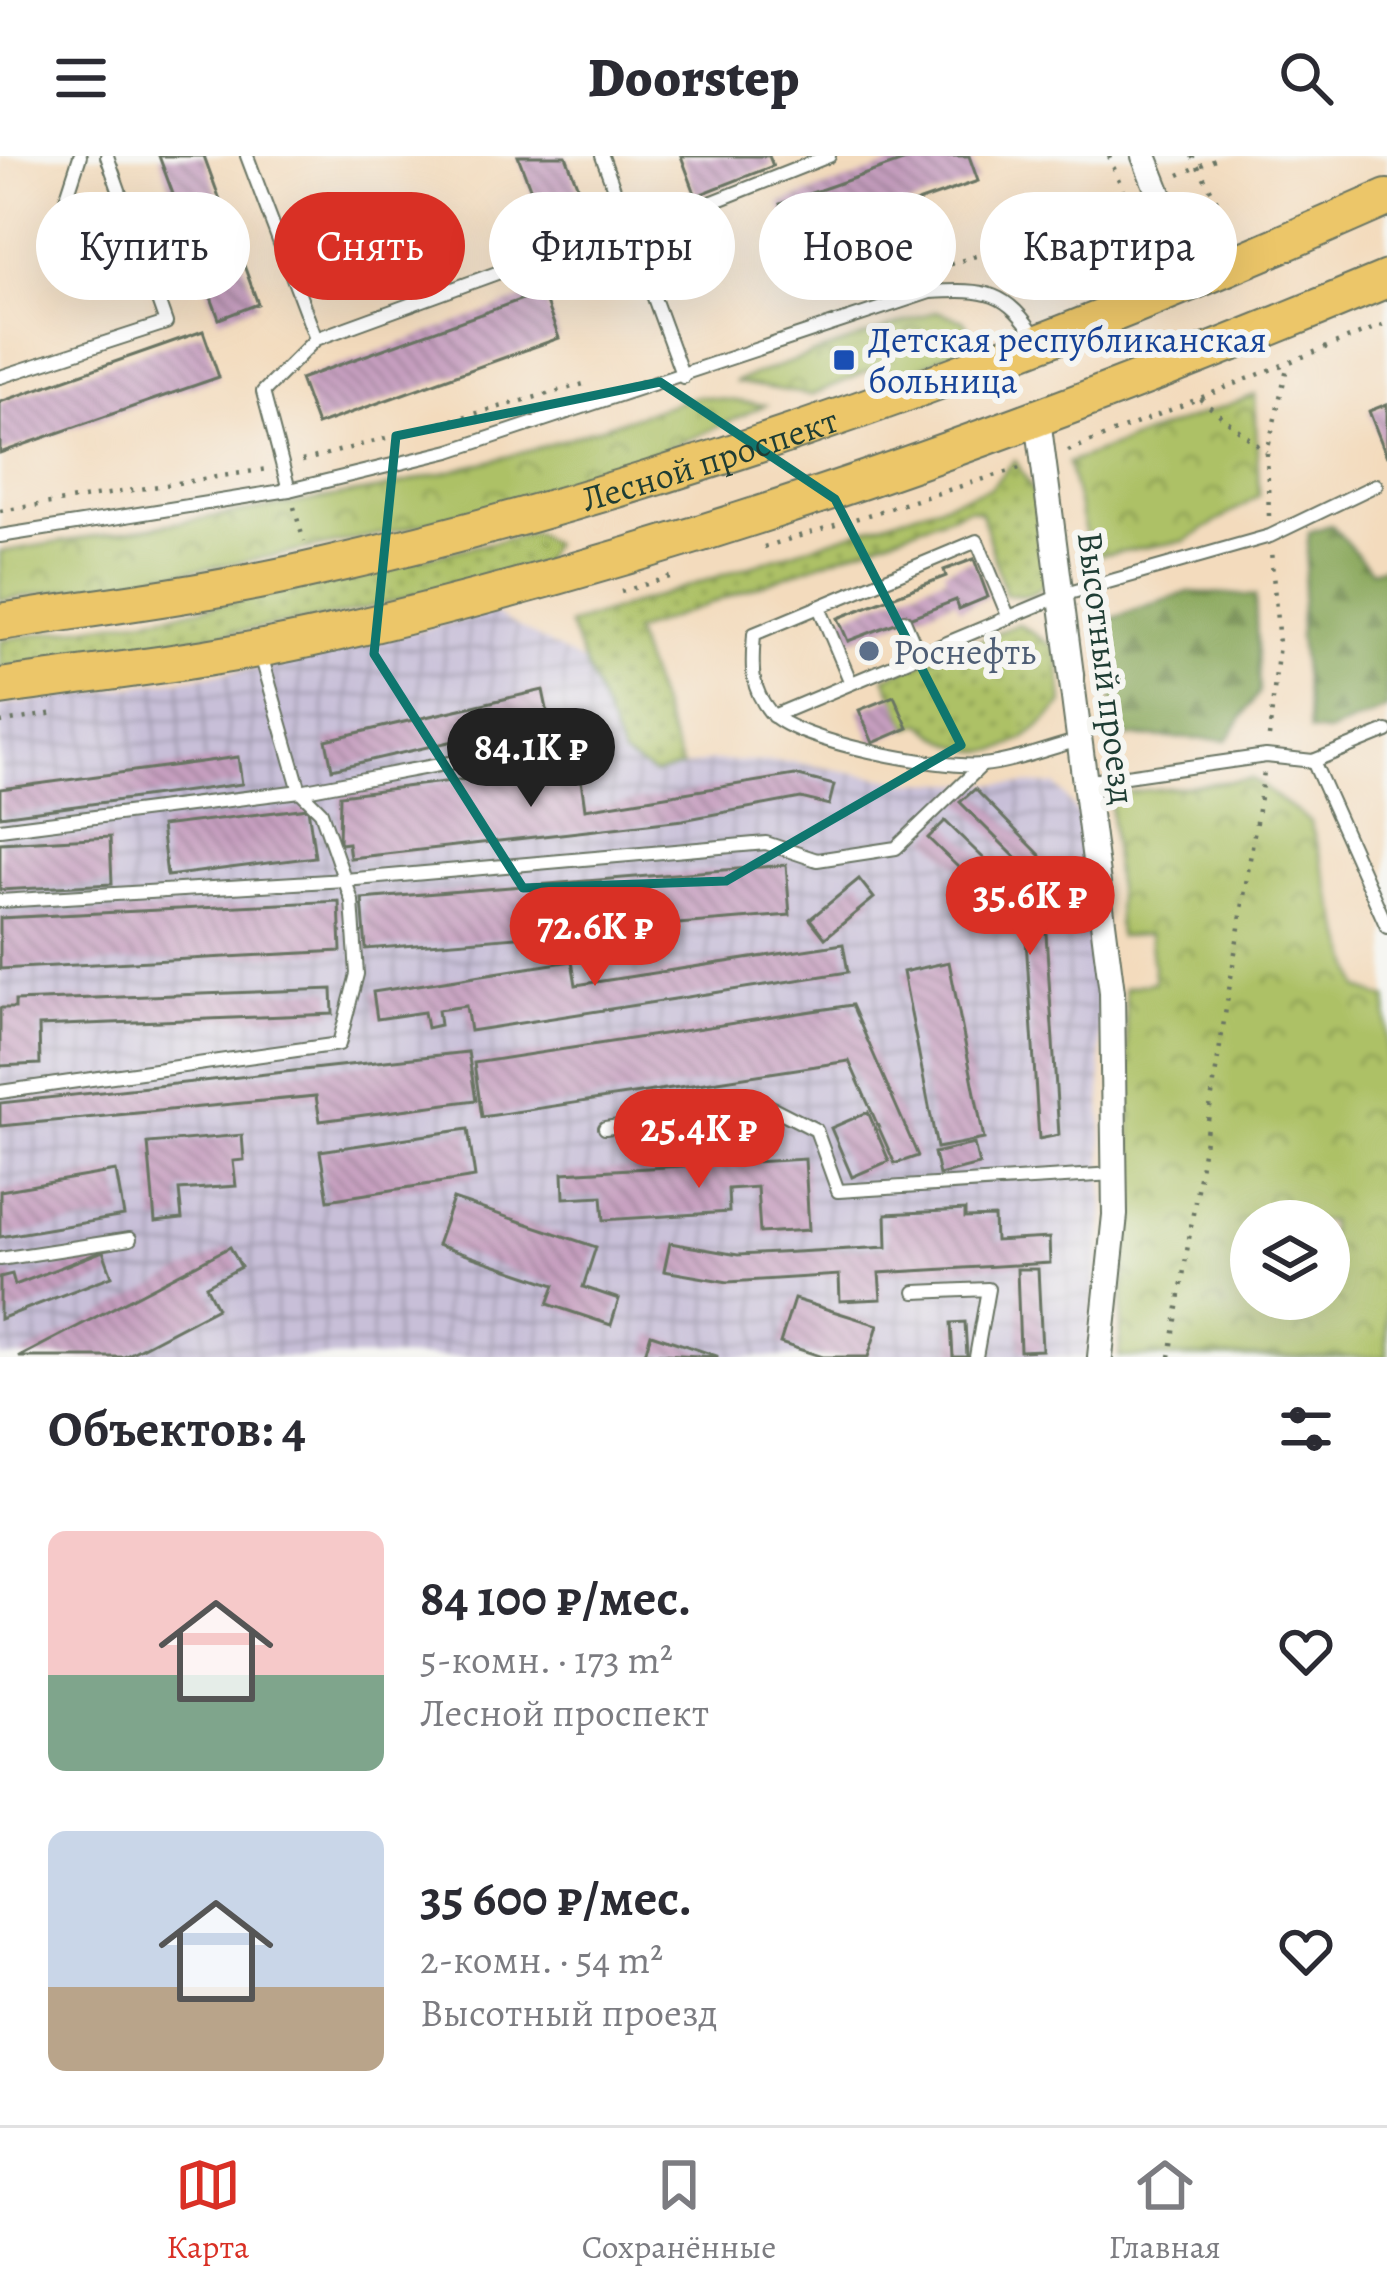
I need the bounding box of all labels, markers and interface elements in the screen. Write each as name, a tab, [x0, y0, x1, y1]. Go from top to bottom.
text: Doorstep	[588, 41, 799, 115]
icon: menu	[48, 45, 114, 111]
icon: search	[1273, 45, 1339, 111]
chip: Купить	[36, 192, 250, 300]
chip: Снять	[274, 192, 465, 300]
chip: Фильтры	[489, 192, 735, 300]
chip: Новое	[759, 192, 956, 300]
chip: Квартира	[980, 192, 1237, 300]
place label: Детская республиканская больница	[868, 315, 1267, 405]
marker: Детская республиканская больница	[831, 347, 857, 373]
street label: Лесной проспект	[575, 395, 844, 523]
street label: Высотный проезд	[1066, 529, 1148, 807]
place label: Роснефть	[893, 627, 1036, 676]
marker: Роснефть	[856, 638, 882, 664]
pin: 84.1K ₽	[420, 708, 642, 810]
text: 84.1K ₽	[474, 720, 588, 773]
pin: 35.6K ₽	[919, 856, 1141, 958]
text: 35.6K ₽	[973, 868, 1087, 921]
pin: 72.6K ₽	[484, 887, 706, 989]
text: 72.6K ₽	[537, 899, 653, 952]
pin: 25.4K ₽	[588, 1089, 810, 1191]
text: 25.4K ₽	[641, 1101, 757, 1154]
map controls	[1230, 1200, 1350, 1320]
button: layers	[1230, 1200, 1350, 1320]
text: Объектов: 4	[48, 1394, 306, 1464]
icon: filters	[1273, 1396, 1339, 1462]
text: 84 100 ₽/мес.	[420, 1563, 691, 1633]
icon: home	[144, 1579, 288, 1723]
icon: heart	[1273, 1618, 1339, 1684]
text: 5-комн. · 173 m²	[420, 1633, 673, 1686]
text: Лесной проспект	[420, 1686, 709, 1739]
text: 35 600 ₽/мес.	[420, 1863, 692, 1933]
icon: home	[144, 1879, 288, 2023]
icon: heart	[1273, 1918, 1339, 1984]
text: 2-комн. · 54 m²	[420, 1933, 663, 1986]
text: Высотный проезд	[420, 1986, 718, 2039]
tab: Карта	[166, 2152, 249, 2269]
tab: Сохранённые	[582, 2152, 776, 2269]
tab: Главная	[1109, 2152, 1221, 2269]

